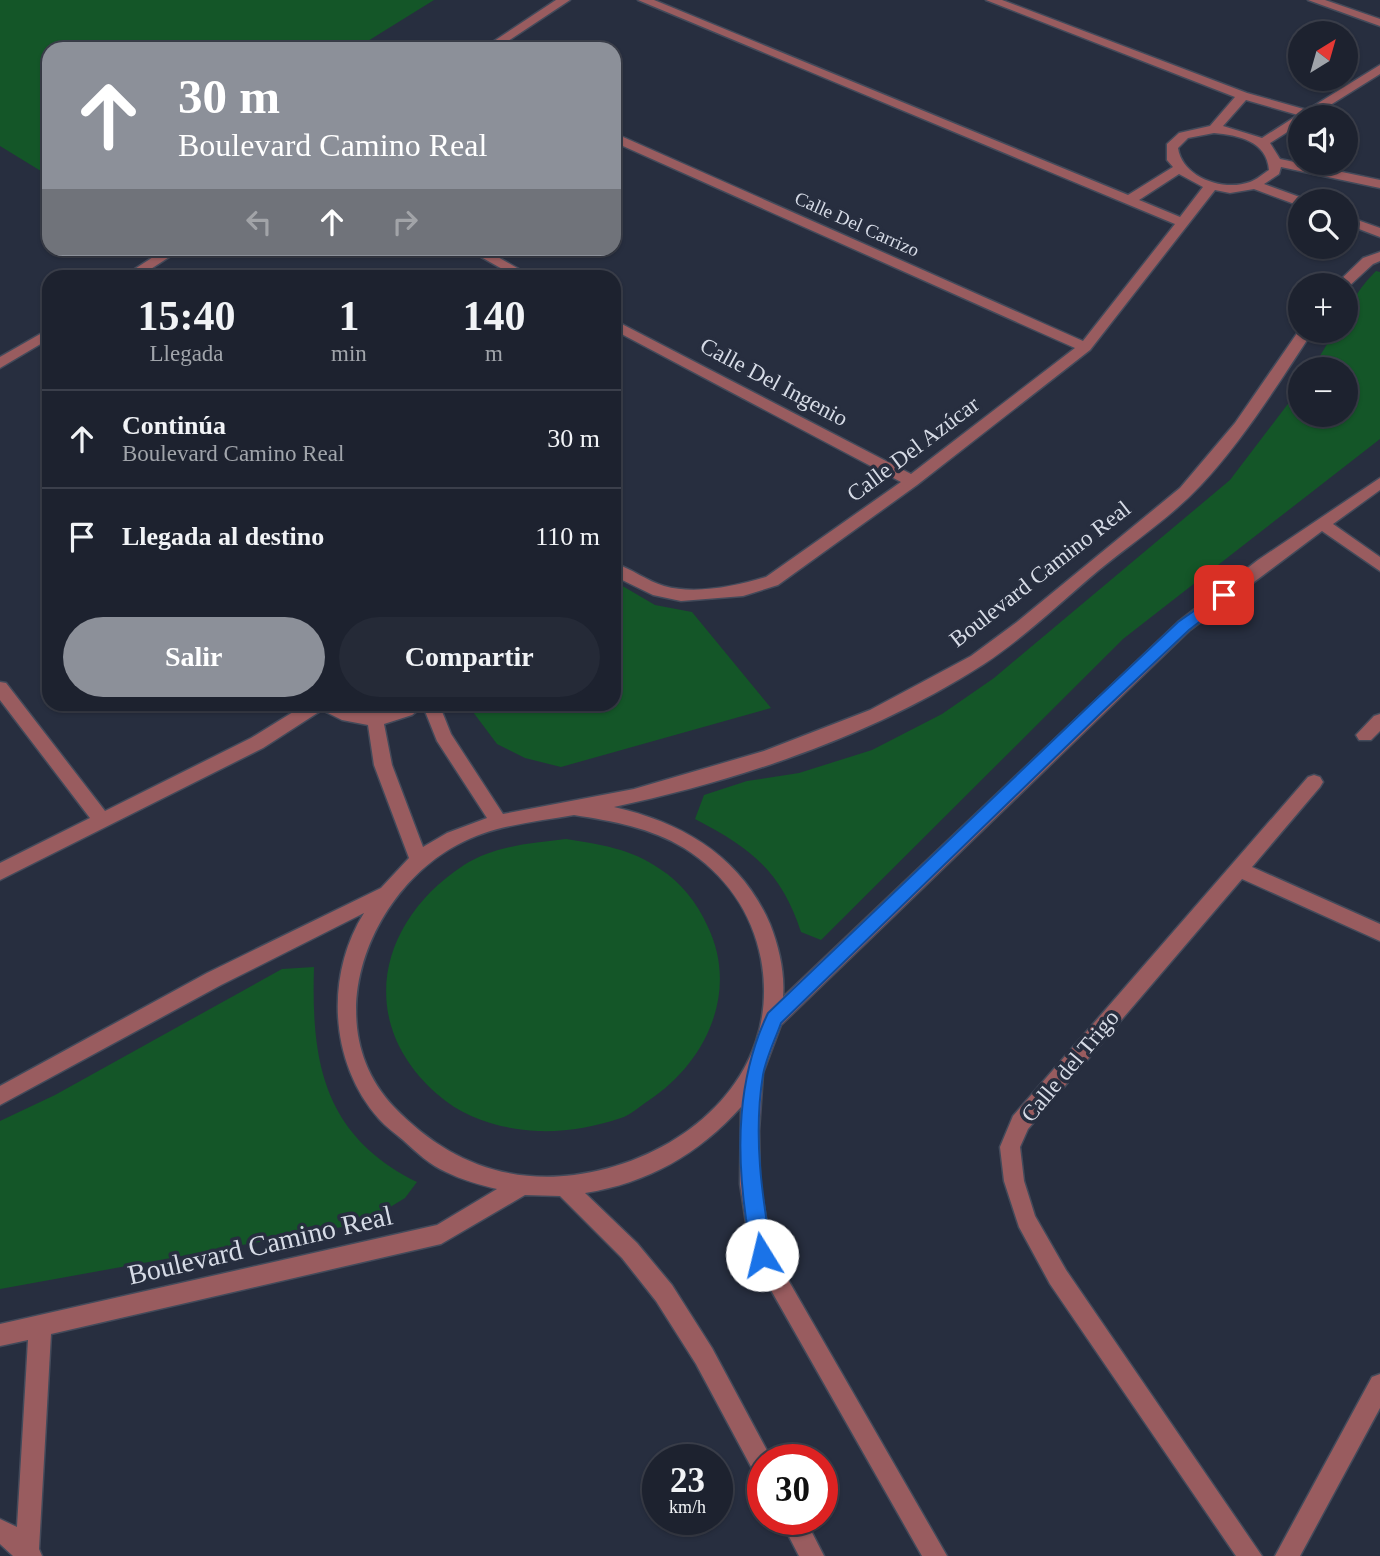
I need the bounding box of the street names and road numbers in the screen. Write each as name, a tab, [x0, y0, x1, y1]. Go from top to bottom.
street label: Calle Del Carrizo	[792, 187, 922, 261]
street label: Calle Del Ingenio	[696, 333, 852, 431]
street label: Calle Del Azúcar	[842, 391, 984, 507]
street label: Boulevard Camino Real	[945, 496, 1135, 652]
street label: Calle del Trigo	[1016, 1005, 1124, 1127]
street label: Boulevard Camino Real	[125, 1199, 396, 1291]

